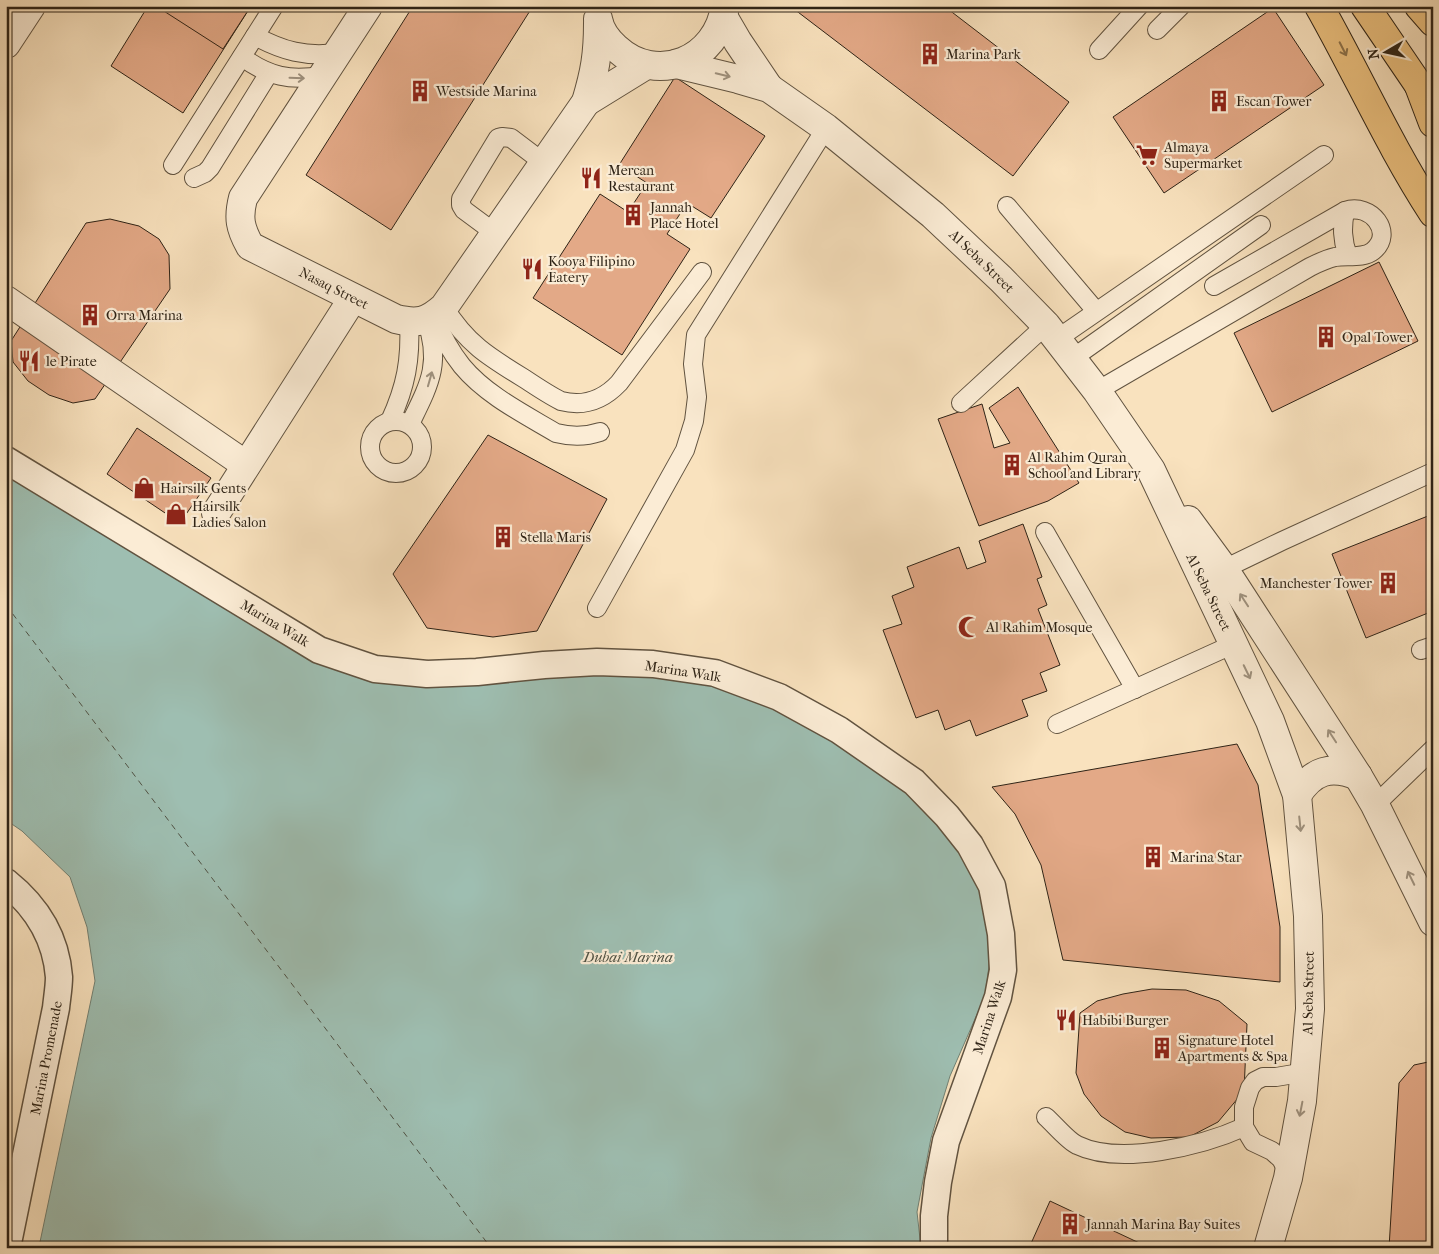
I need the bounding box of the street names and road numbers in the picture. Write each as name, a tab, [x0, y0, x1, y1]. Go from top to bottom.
street label: Al Seba Street	[945, 225, 1018, 297]
street label: Nasaq Street	[296, 264, 371, 313]
street label: Al Seba Street	[1182, 550, 1235, 634]
street label: Marina Walk	[237, 596, 313, 651]
street label: Marina Walk	[643, 657, 723, 686]
street label: Al Seba Street	[1299, 951, 1318, 1036]
street label: Marina Walk	[969, 977, 1010, 1057]
street label: Marina Promenade	[27, 999, 66, 1117]

